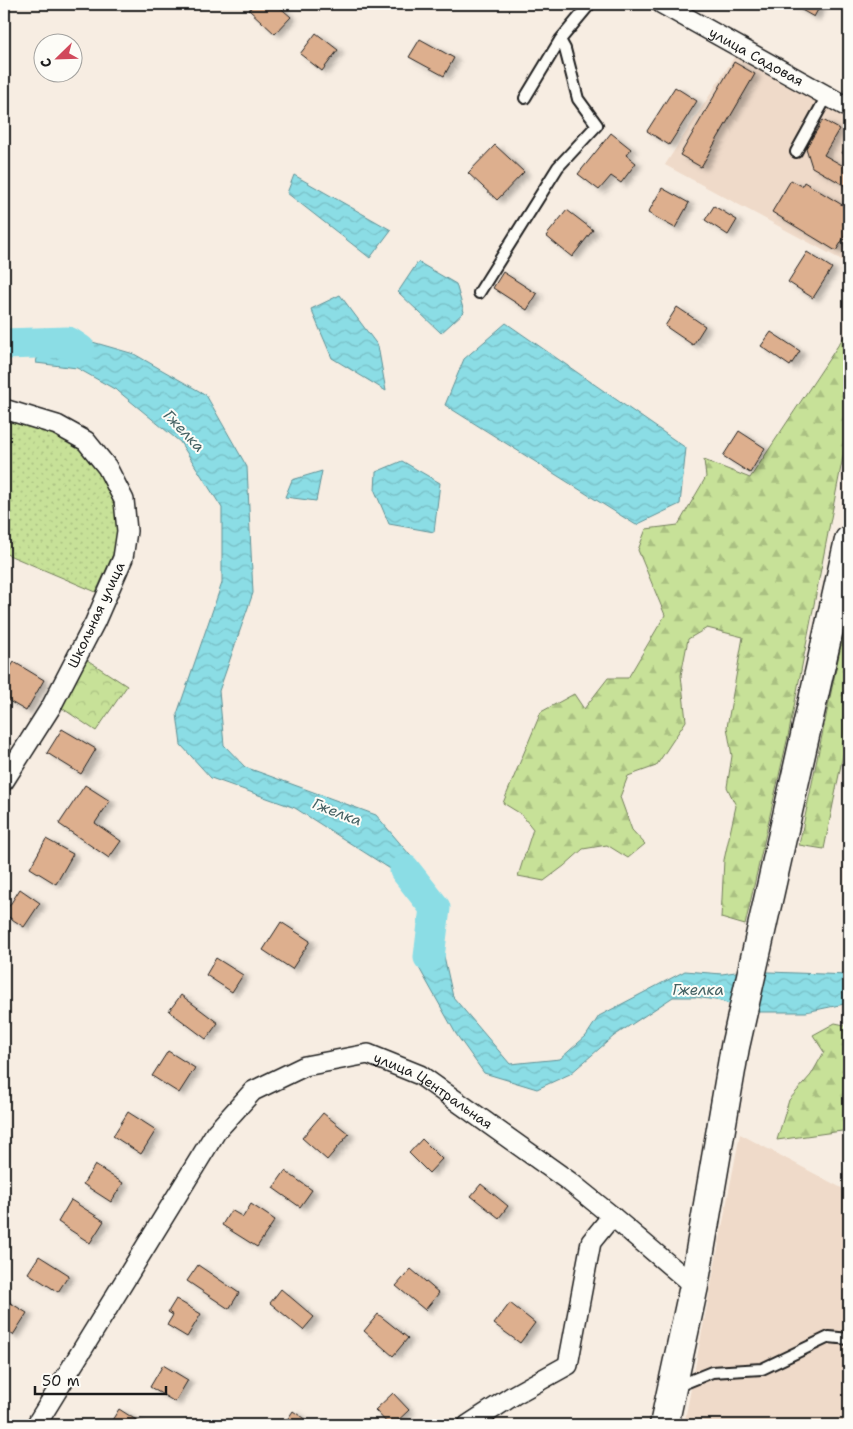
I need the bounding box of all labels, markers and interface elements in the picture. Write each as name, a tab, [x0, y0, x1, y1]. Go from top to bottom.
street label: улица Садовая	[706, 23, 807, 90]
north arrow	[32, 32, 82, 82]
text: С	[36, 56, 56, 71]
water label: Гжелка	[159, 406, 209, 456]
street label: Школьная улица	[63, 559, 129, 671]
water label: Гжелка	[309, 793, 365, 831]
water label: Гжелка	[672, 980, 724, 1000]
street label: улица Центральная	[371, 1048, 496, 1133]
scale bar	[35, 1364, 166, 1396]
text: 50 m	[42, 1371, 80, 1391]

